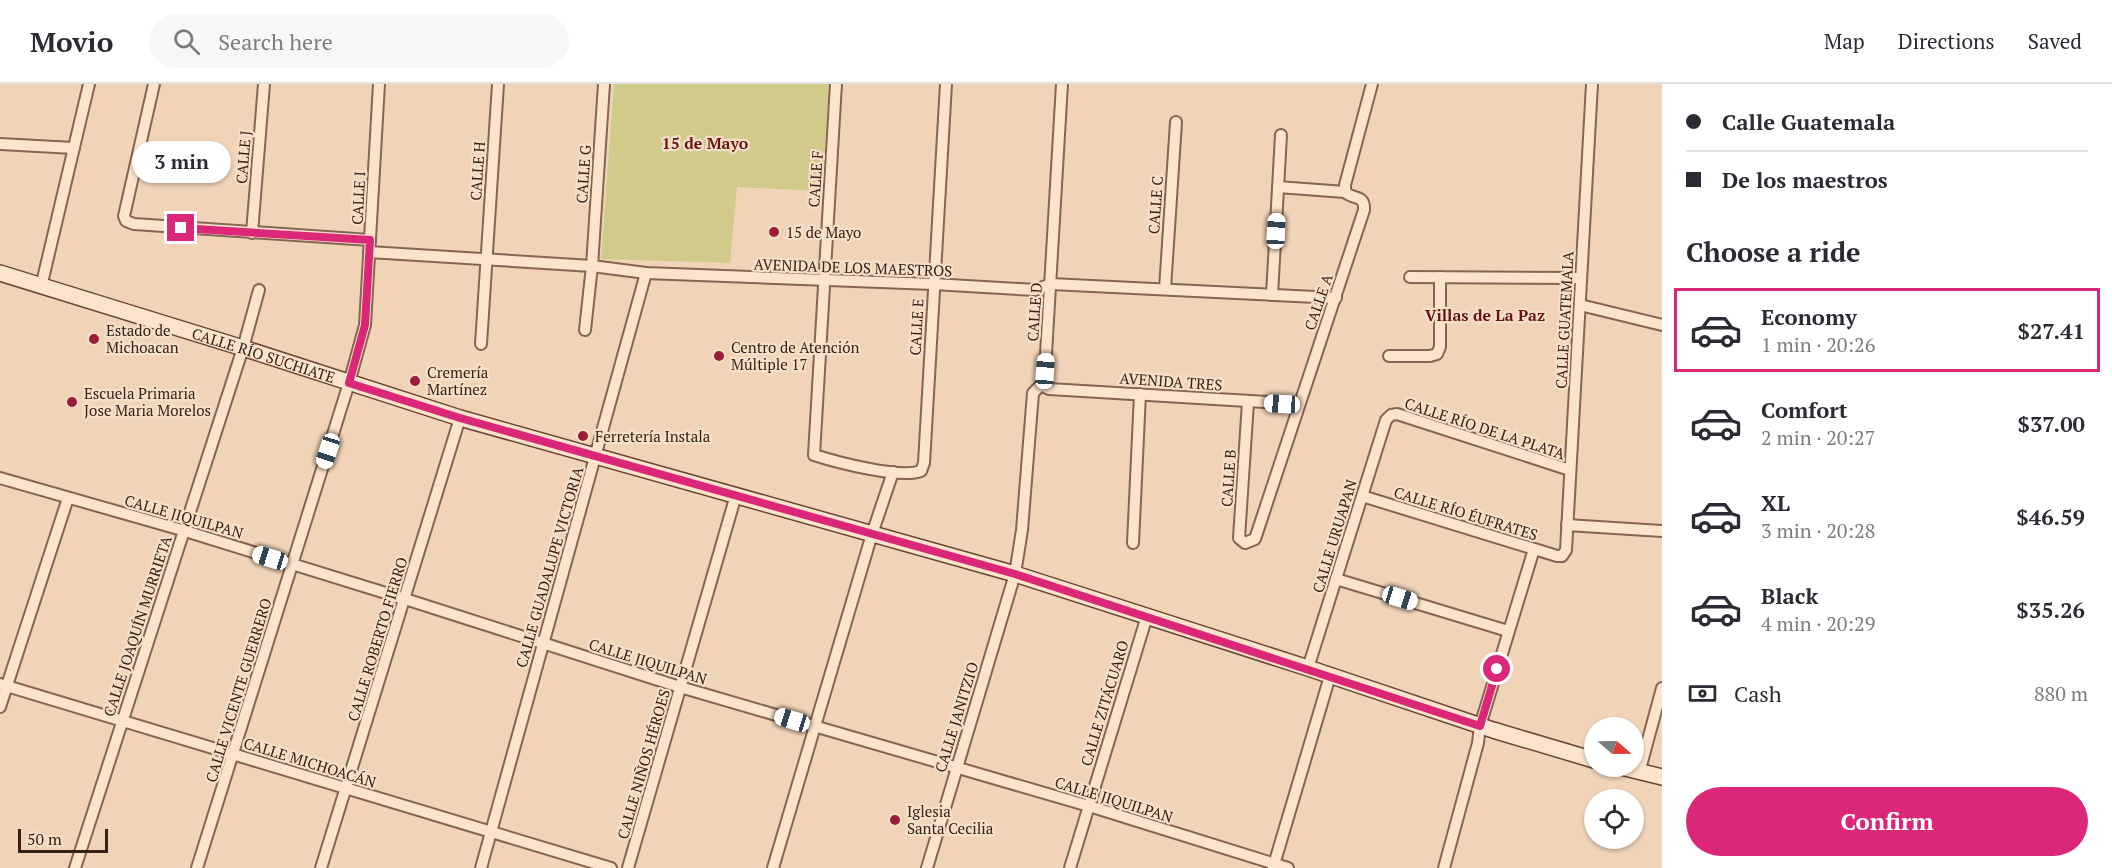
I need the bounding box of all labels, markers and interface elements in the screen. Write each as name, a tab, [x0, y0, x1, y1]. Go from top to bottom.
search box	[149, 14, 569, 68]
text: Movio	[30, 23, 113, 60]
icon: search	[170, 25, 203, 58]
text: Search here	[218, 27, 333, 56]
text: Map	[1824, 27, 1865, 55]
text: Directions	[1898, 27, 1995, 55]
text: Saved	[2028, 27, 2082, 55]
text: Calle Guatemala	[1722, 107, 1895, 136]
street label: CALLE J	[231, 129, 255, 185]
district label: 15 de Mayo	[662, 132, 749, 154]
callout: 3 min	[132, 141, 231, 183]
street label: CALLE H	[465, 141, 489, 201]
street label: CALLE G	[571, 143, 595, 204]
text: 3 min	[154, 148, 209, 175]
street label: CALLE F	[803, 150, 827, 208]
text: De los maestros	[1722, 165, 1888, 194]
street label: CALLE I	[347, 171, 369, 225]
street label: CALLE C	[1143, 175, 1167, 235]
car	[1266, 213, 1286, 249]
route end	[167, 214, 194, 241]
place label: 15 de Mayo	[786, 222, 861, 242]
marker: 15 de Mayo	[767, 225, 781, 239]
text: Choose a ride	[1686, 234, 1861, 270]
street label: CALLE GUATEMALA	[1550, 250, 1578, 389]
street label: AVENIDA DE LOS MAESTROS	[753, 254, 953, 280]
street label: CALLE A	[1299, 270, 1337, 333]
street label: CALLE D	[1022, 282, 1046, 342]
street label: CALLE E	[905, 298, 927, 356]
text: Economy	[1761, 302, 1857, 331]
icon: car	[1689, 303, 1743, 357]
district label: Villas de La Paz	[1425, 304, 1545, 326]
text: $27.41	[2018, 316, 2085, 345]
place label: Estado de Michoacan	[106, 320, 179, 357]
street label: CALLE RÍO SUCHIATE	[190, 323, 338, 387]
text: 1 min · 20:26	[1761, 331, 1875, 358]
marker: Estado de Michoacan	[87, 332, 101, 346]
place label: Centro de Atención Múltiple 17	[731, 337, 860, 374]
marker: Centro de Atención Múltiple 17	[712, 349, 726, 363]
car	[1035, 352, 1055, 390]
place label: Cremería Martínez	[427, 362, 489, 399]
street label: AVENIDA TRES	[1119, 367, 1223, 395]
marker: Cremería Martínez	[408, 374, 422, 388]
place label: Escuela Primaria Jose Maria Morelos	[84, 383, 211, 420]
street label: CALLE RÍO DE LA PLATA	[1402, 393, 1568, 464]
car	[1264, 394, 1300, 414]
marker: Escuela Primaria Jose Maria Morelos	[65, 395, 79, 409]
text: Comfort	[1761, 395, 1847, 424]
icon: car	[1689, 396, 1743, 450]
text: $37.00	[2018, 409, 2085, 438]
text: 2 min · 20:27	[1761, 424, 1875, 451]
place label: Ferretería Instala	[595, 426, 711, 446]
marker: Ferretería Instala	[576, 429, 590, 443]
car	[314, 431, 342, 471]
street label: CALLE B	[1216, 449, 1240, 507]
street label: CALLE GUADALUPE VICTORIA	[511, 463, 588, 670]
street label: CALLE URUAPAN	[1307, 477, 1361, 595]
street label: CALLE RÍO ÉUFRATES	[1392, 482, 1540, 544]
text: XL	[1761, 488, 1790, 517]
street label: CALLE JIQUILPAN	[122, 489, 246, 543]
icon: car	[1689, 489, 1743, 543]
text: $46.59	[2016, 502, 2085, 531]
text: 3 min · 20:28	[1761, 517, 1875, 544]
street label: CALLE JOAQUÍN MURRIETA	[98, 532, 176, 719]
car	[250, 544, 290, 572]
street label: CALLE ROBERTO FIERRO	[342, 554, 412, 724]
text: Black	[1761, 581, 1818, 610]
icon: car	[1689, 582, 1743, 636]
car	[1380, 584, 1420, 612]
street label: CALLE VICENTE GUERRERO	[200, 595, 276, 785]
text: $35.26	[2016, 595, 2085, 624]
text: 4 min · 20:29	[1761, 610, 1875, 637]
street label: CALLE JIQUILPAN	[586, 634, 710, 688]
street label: CALLE ZITÁCUARO	[1075, 638, 1133, 768]
route start	[1483, 655, 1510, 682]
street label: CALLE JANITZIO	[930, 659, 982, 775]
icon: cash	[1686, 677, 1719, 710]
text: Cash	[1734, 679, 1782, 708]
text: 880 m	[2034, 680, 2088, 707]
street label: CALLE NIÑOS HÉROES	[612, 687, 674, 841]
car	[772, 706, 812, 734]
north arrow	[1584, 717, 1644, 777]
map controls	[1584, 717, 1644, 849]
street label: CALLE MICHOACÁN	[241, 732, 379, 792]
street label: CALLE JIQUILPAN	[1052, 772, 1176, 826]
button: Confirm	[1686, 787, 2088, 856]
button: locate	[1584, 789, 1644, 849]
place label: Iglesia Santa Cecilia	[907, 801, 994, 838]
marker: Iglesia Santa Cecilia	[888, 813, 902, 827]
scale bar	[18, 826, 108, 854]
text: 50 m	[27, 828, 62, 850]

